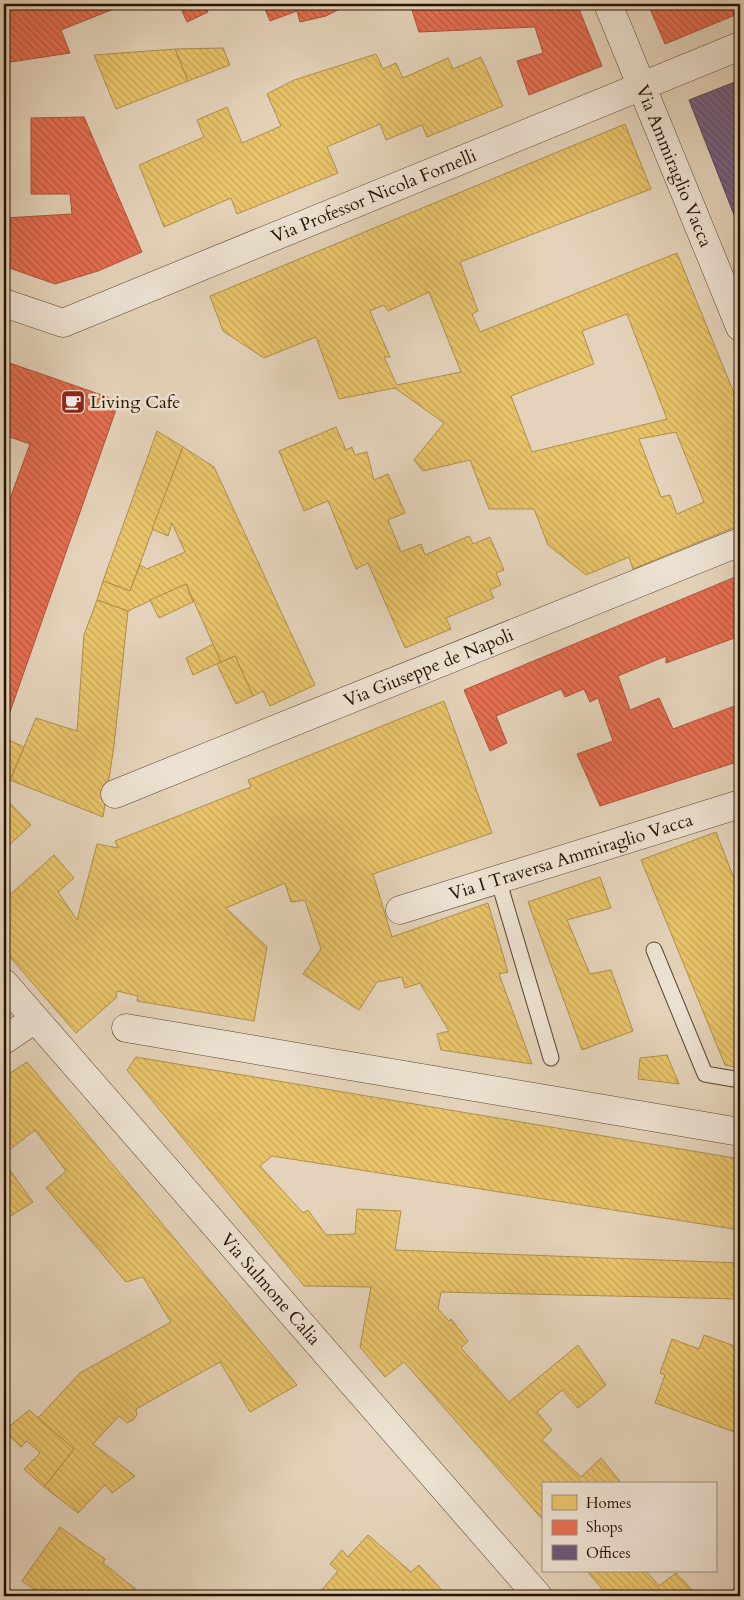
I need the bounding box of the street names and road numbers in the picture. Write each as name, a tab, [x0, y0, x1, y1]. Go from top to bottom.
street label: Via Ammiraglio Vacca	[630, 81, 719, 251]
street label: Via Professor Nicola Fornelli	[267, 143, 480, 249]
street label: Via Giuseppe de Napoli	[340, 622, 517, 713]
street label: Via I Traversa Ammiraglio Vacca	[446, 807, 696, 906]
street label: Via Sulmone Calia	[215, 1228, 327, 1351]

